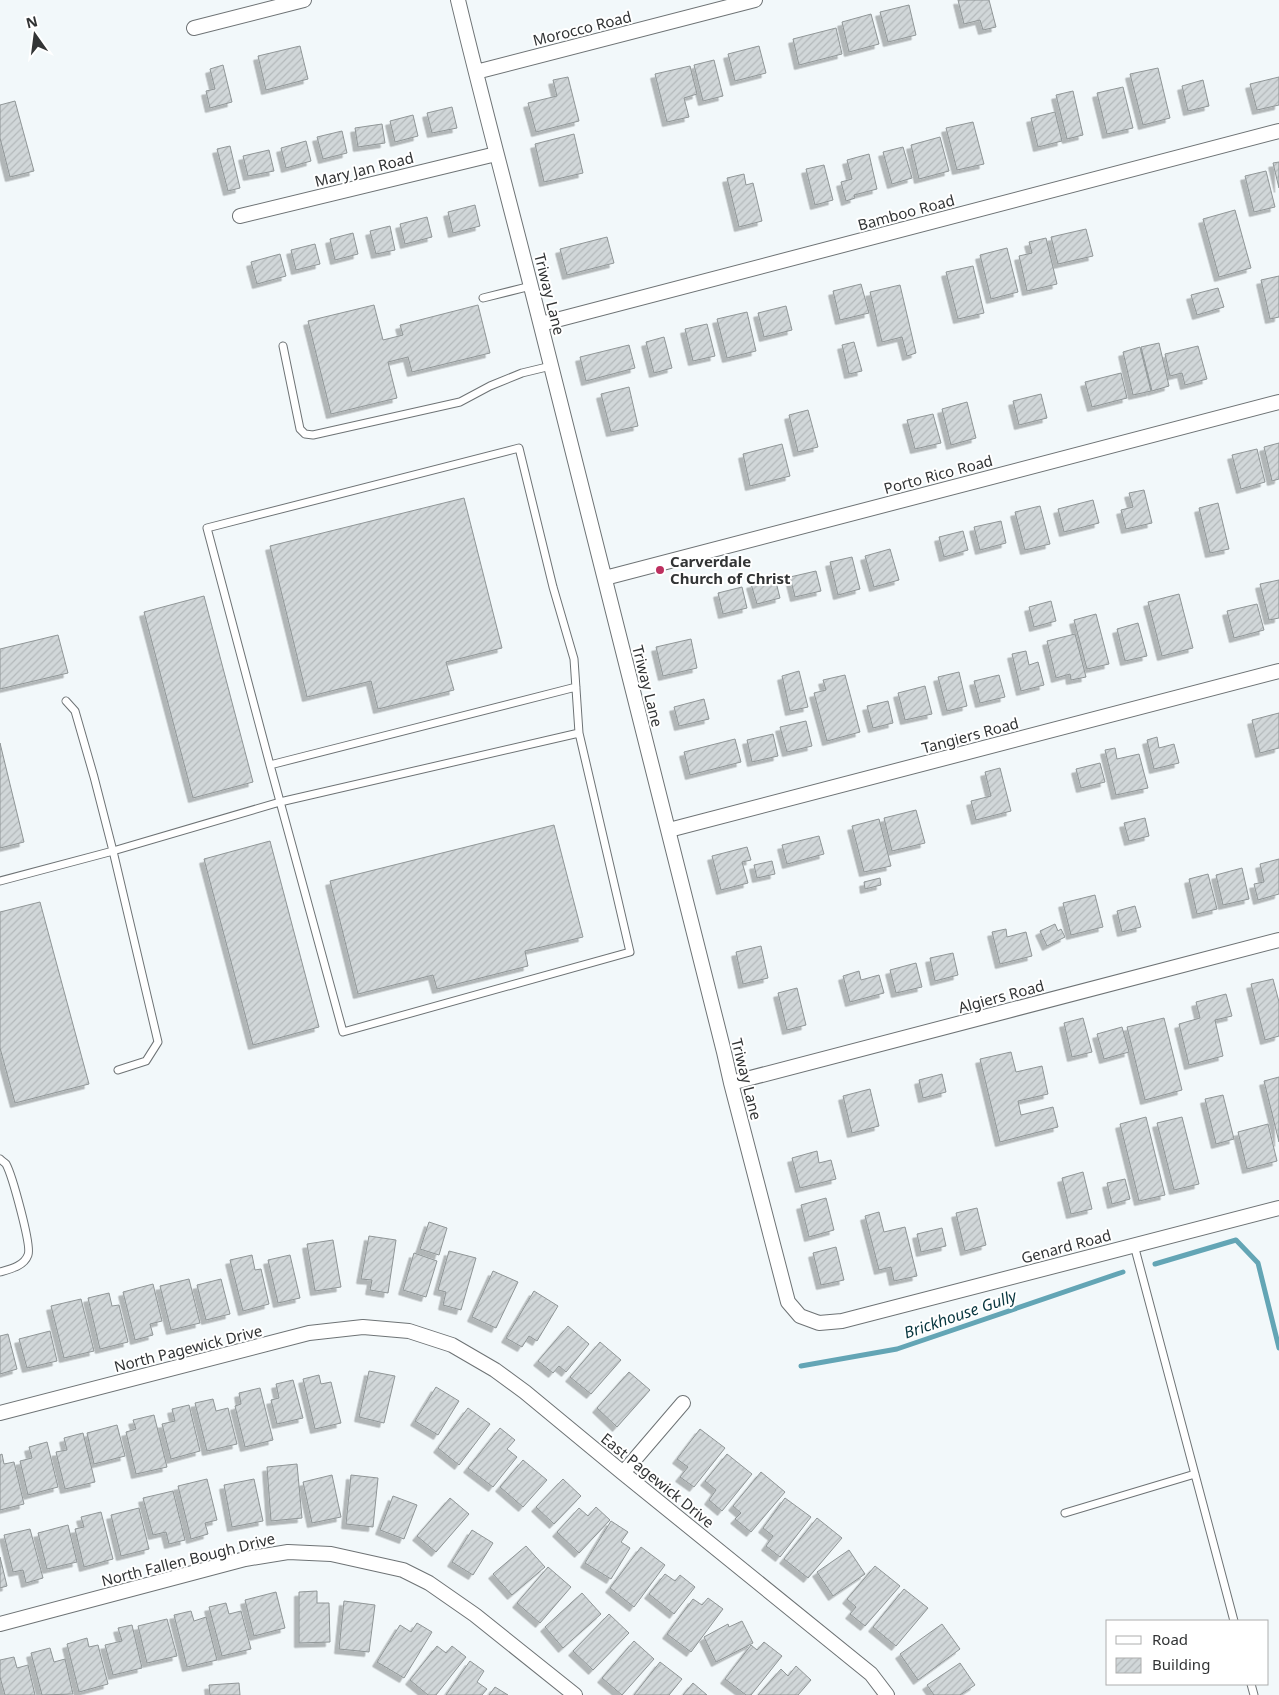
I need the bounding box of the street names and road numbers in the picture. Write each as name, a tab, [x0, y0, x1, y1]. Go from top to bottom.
street label: Morocco Road	[531, 6, 633, 50]
street label: Mary Jan Road	[312, 147, 416, 191]
street label: Bamboo Road	[855, 189, 957, 235]
street label: Triway Lane	[530, 251, 570, 337]
street label: Porto Rico Road	[881, 450, 995, 498]
street label: Triway Lane	[628, 643, 668, 729]
street label: Tangiers Road	[919, 712, 1021, 758]
street label: Algiers Road	[956, 975, 1046, 1017]
street label: Triway Lane	[727, 1036, 767, 1122]
street label: Genard Road	[1019, 1224, 1113, 1268]
street label: North Pagewick Drive	[112, 1320, 264, 1376]
street label: East Pagewick Drive	[597, 1428, 719, 1532]
street label: North Fallen Bough Drive	[99, 1528, 277, 1590]

